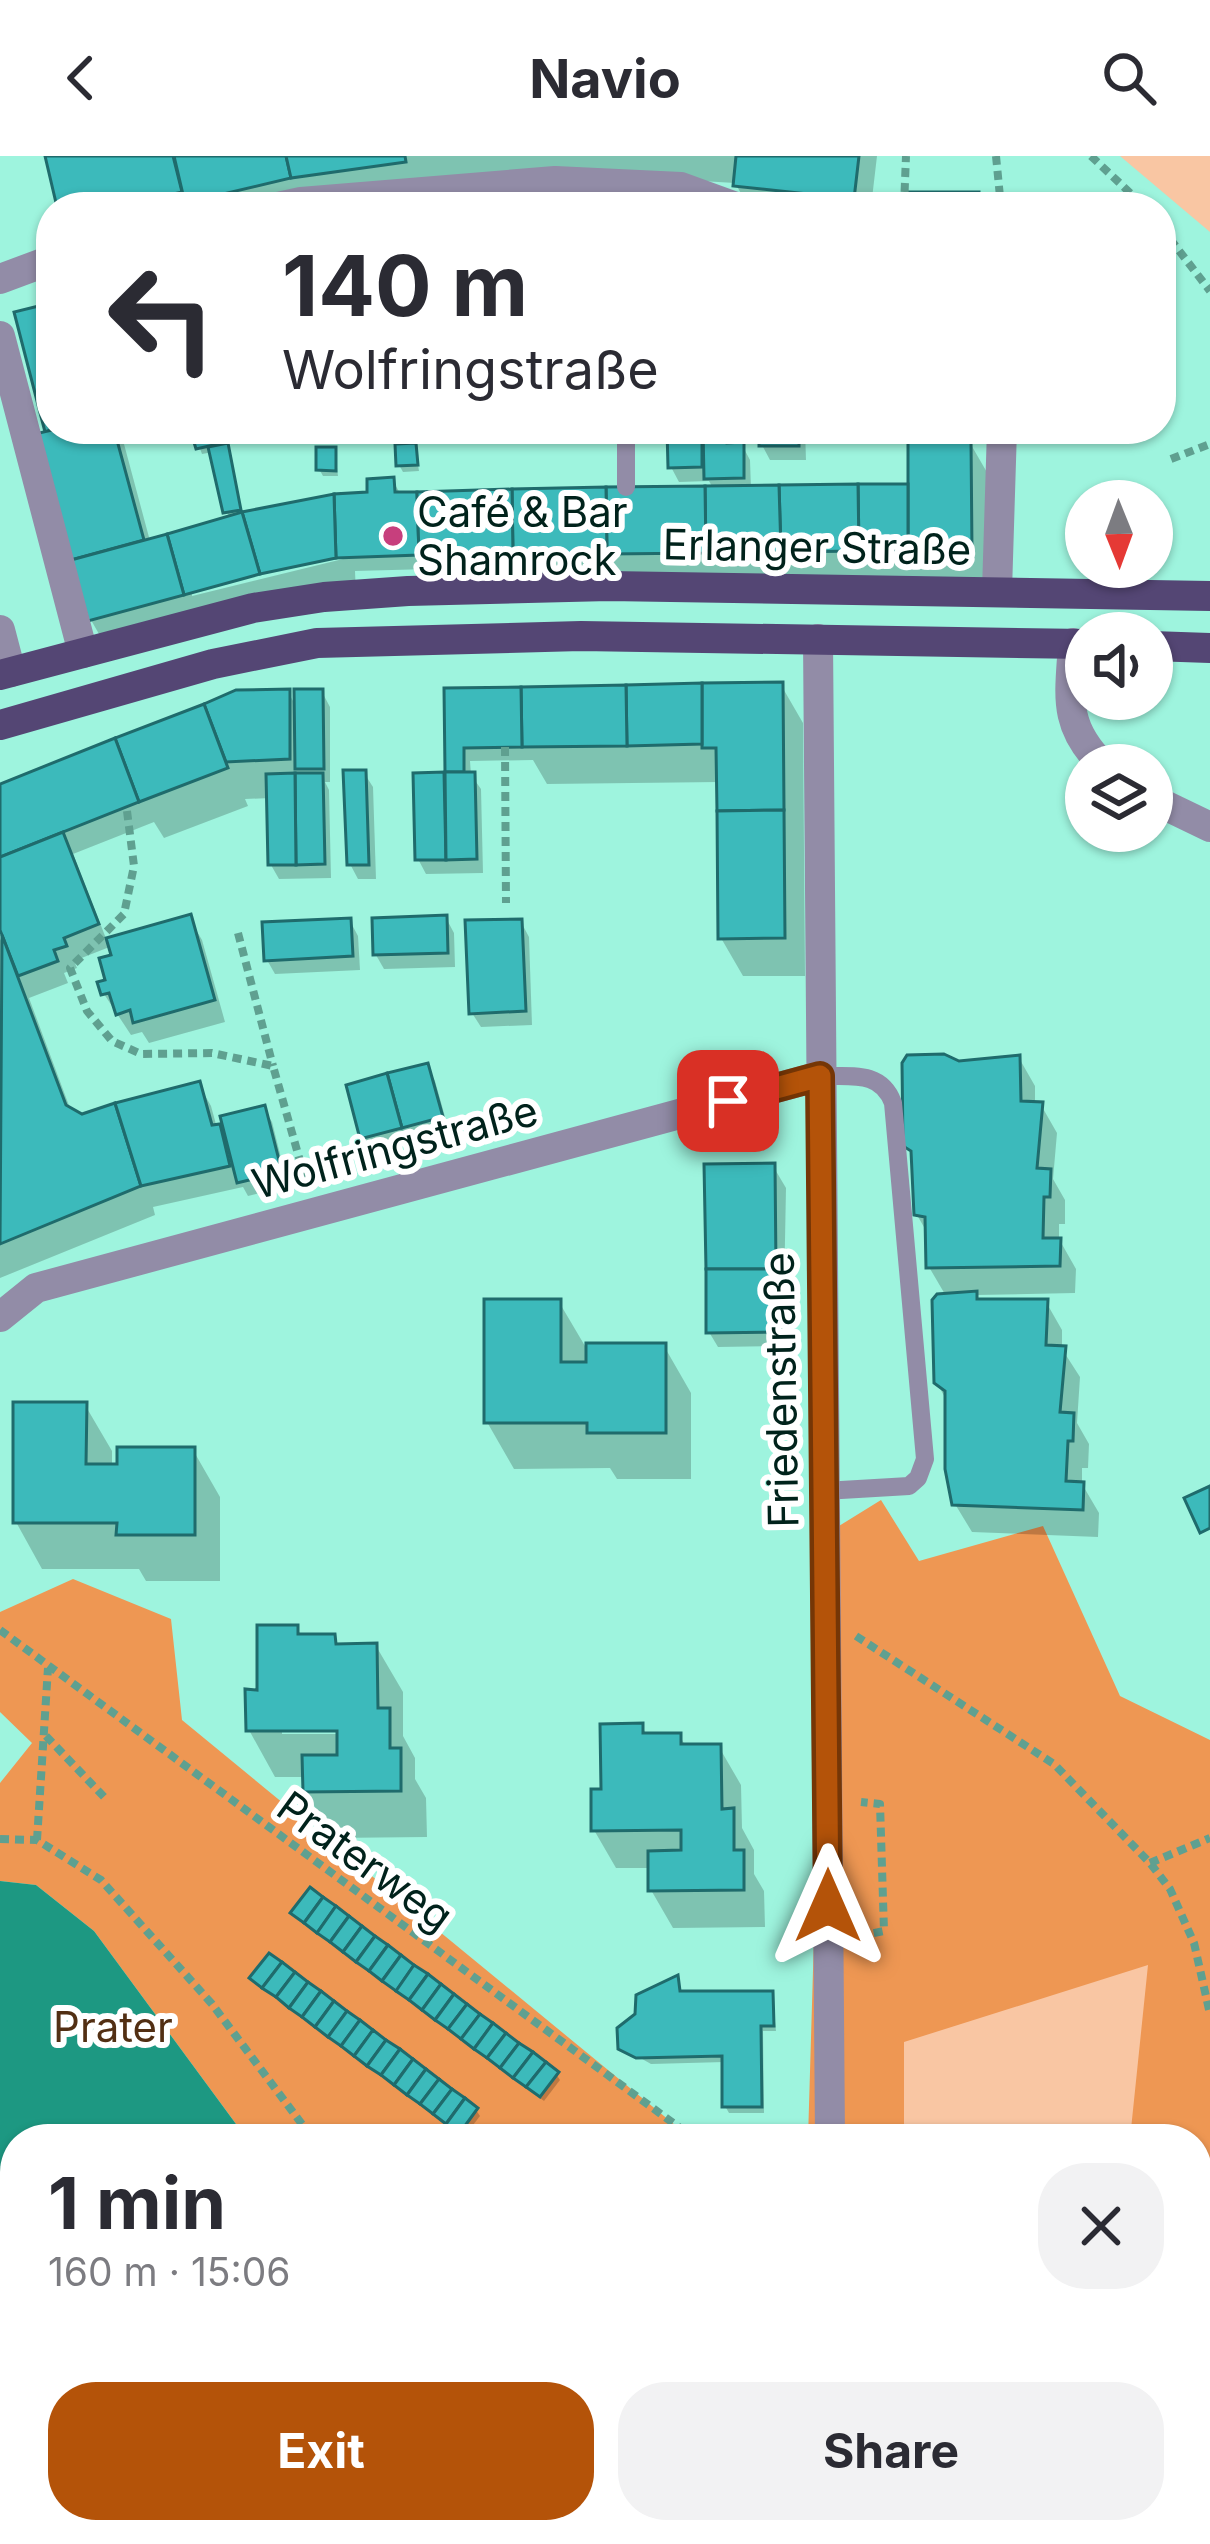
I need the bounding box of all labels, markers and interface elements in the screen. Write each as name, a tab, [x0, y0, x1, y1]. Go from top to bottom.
icon: back	[48, 45, 114, 111]
icon: search	[1096, 45, 1162, 111]
text: Navio	[529, 46, 681, 111]
text: 140 m	[282, 235, 528, 336]
icon: left	[84, 240, 240, 396]
text: Wolfringstraße	[282, 337, 659, 402]
north arrow	[1065, 480, 1173, 588]
map controls	[1065, 480, 1173, 852]
place label: Café & Bar Shamrock	[417, 486, 628, 585]
street label: Erlanger Straße	[662, 518, 972, 575]
marker: Café & Bar Shamrock	[380, 523, 406, 549]
button: sound	[1065, 612, 1173, 720]
button: layers	[1065, 744, 1173, 852]
pin	[677, 1050, 779, 1152]
icon: arrive	[695, 1068, 761, 1134]
street label: Wolfringstraße	[247, 1084, 543, 1209]
street label: Friedenstraße	[753, 1252, 808, 1528]
street label: Praterweg	[268, 1780, 463, 1941]
position arrow	[765, 1843, 891, 1969]
park label: Prater	[53, 2001, 173, 2052]
text: 1 min	[48, 2159, 226, 2246]
button: close	[1038, 2163, 1164, 2289]
text: 160 m · 15:06	[48, 2248, 291, 2295]
button: Exit	[48, 2382, 594, 2520]
button: Share	[618, 2382, 1164, 2520]

